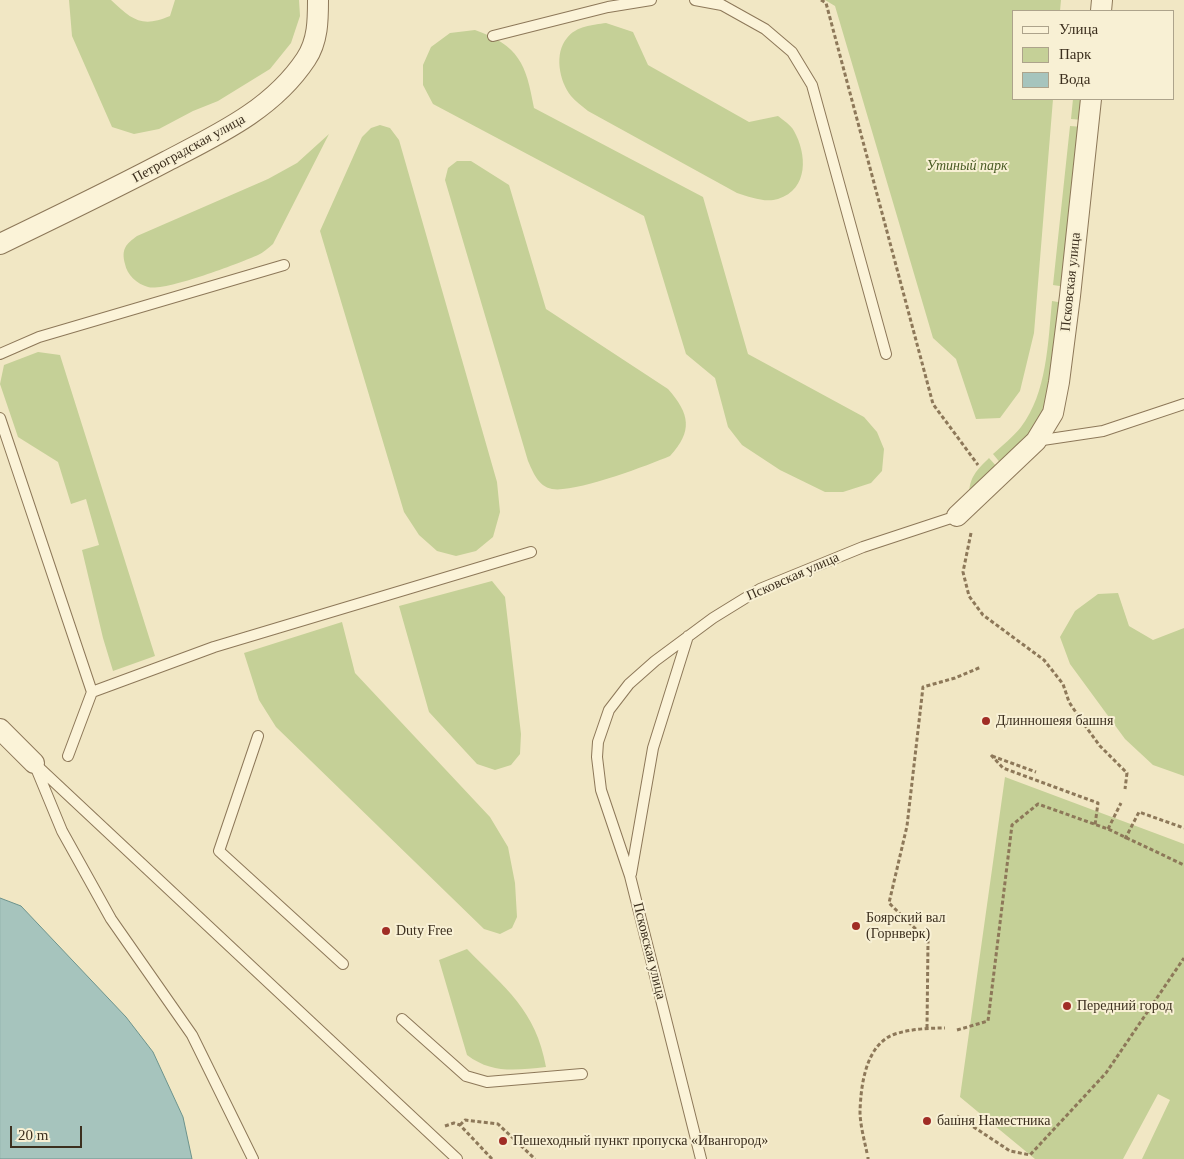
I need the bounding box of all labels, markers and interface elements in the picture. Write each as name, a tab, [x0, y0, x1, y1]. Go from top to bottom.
legend	[1012, 10, 1174, 100]
text: Улица	[1059, 21, 1098, 37]
text: Парк	[1059, 46, 1091, 62]
text: Вода	[1059, 71, 1090, 87]
street label: Петроградская улица	[130, 111, 248, 187]
park label: Утиный парк	[926, 158, 1008, 174]
street label: Псковская улица	[1057, 232, 1085, 332]
street label: Псковская улица	[744, 549, 842, 605]
place label: Длинношеяя башня	[996, 713, 1113, 729]
marker: Длинношеяя башня	[980, 715, 992, 727]
street label: Псковская улица	[629, 901, 669, 1001]
place label: Боярский вал (Горнверк)	[866, 910, 945, 942]
marker: Боярский вал (Горнверк)	[850, 920, 862, 932]
place label: Duty Free	[396, 923, 452, 939]
marker: Duty Free	[380, 925, 392, 937]
place label: Передний город	[1077, 998, 1173, 1014]
marker: Передний город	[1061, 1000, 1073, 1012]
place label: башня Наместника	[937, 1113, 1050, 1129]
marker: башня Наместника	[921, 1115, 933, 1127]
scale bar	[12, 1116, 85, 1148]
text: 20 m	[18, 1127, 48, 1143]
place label: Пешеходный пункт пропуска «Ивангород»	[513, 1133, 768, 1149]
marker: Пешеходный пункт пропуска «Ивангород»	[497, 1135, 509, 1147]

